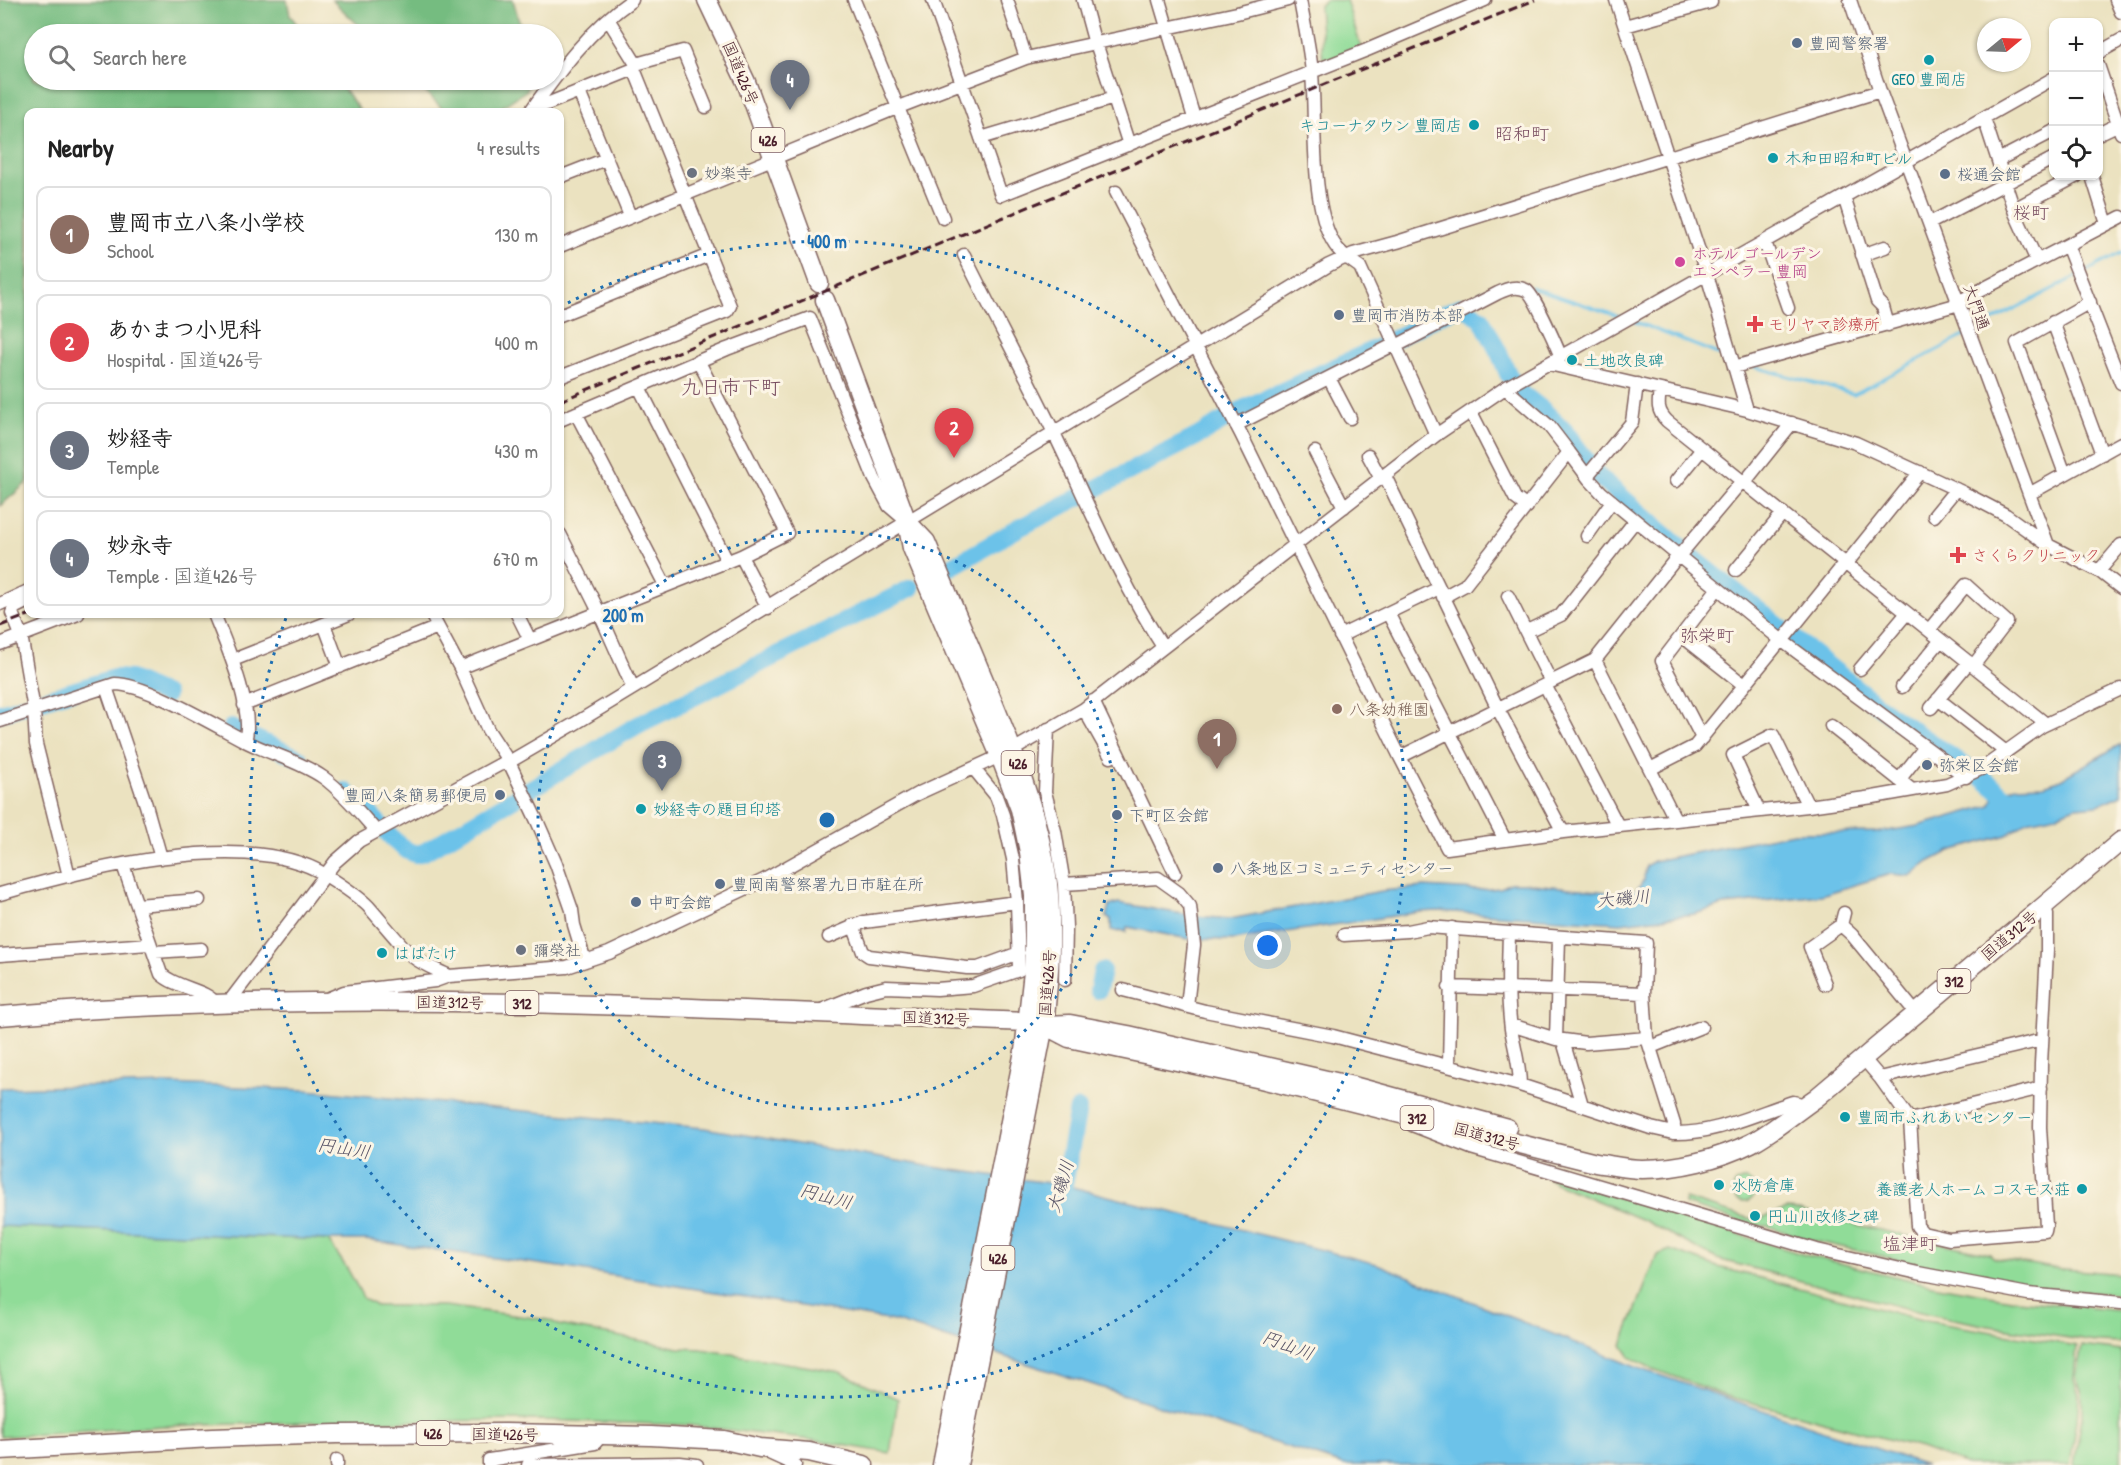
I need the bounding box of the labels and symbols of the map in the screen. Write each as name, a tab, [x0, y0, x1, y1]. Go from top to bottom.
north arrow	[1977, 18, 2031, 72]
place label: 豊岡警察署	[1809, 32, 1889, 54]
marker: 豊岡警察署	[1790, 36, 1804, 50]
street label: 国道426号	[718, 37, 764, 109]
marker: GEO 豊岡店	[1922, 53, 1936, 67]
pin: 4	[770, 60, 810, 110]
place label: GEO 豊岡店	[1891, 68, 1967, 90]
place label: キコーナタウン 豊岡店	[1299, 114, 1462, 136]
marker: キコーナタウン 豊岡店	[1467, 118, 1481, 132]
district label: 昭和町	[1495, 121, 1549, 146]
road number: 426	[752, 128, 784, 152]
place label: 木和田昭和町ビル	[1785, 147, 1913, 169]
marker: 木和田昭和町ビル	[1766, 151, 1780, 165]
place label: 妙楽寺	[704, 162, 752, 184]
place label: 桜通会館	[1957, 163, 2021, 185]
marker: 妙楽寺	[685, 166, 699, 180]
marker: 桜通会館	[1938, 167, 1952, 181]
district label: 桜町	[2013, 200, 2049, 225]
text: 400 m	[807, 229, 847, 254]
place label: ホテル ゴールデン エンペラー 豊岡	[1692, 242, 1822, 282]
marker: ホテル ゴールデン エンペラー 豊岡	[1673, 255, 1687, 269]
street label: 大門通	[1958, 281, 1996, 333]
place label: 豊岡市消防本部	[1351, 304, 1463, 326]
marker: 豊岡市消防本部	[1332, 308, 1346, 322]
place label: モリヤマ診療所	[1768, 313, 1880, 335]
marker: モリヤマ診療所	[1746, 315, 1764, 333]
place label: 土地改良碑	[1584, 349, 1664, 371]
marker: 土地改良碑	[1565, 353, 1579, 367]
district label: 九日市下町	[681, 373, 781, 400]
pin: 2	[934, 408, 974, 458]
place label: さくらクリニック	[1972, 544, 2100, 566]
marker: さくらクリニック	[1949, 546, 1967, 564]
text: 200 m	[603, 603, 643, 628]
district label: 弥栄町	[1680, 623, 1734, 648]
place label: 八条幼稚園	[1349, 698, 1429, 720]
marker: 八条幼稚園	[1330, 702, 1344, 716]
pin: 1	[1198, 720, 1236, 769]
pin: 3	[642, 742, 682, 791]
road number: 426	[1002, 751, 1034, 775]
place label: 弥栄区会館	[1939, 754, 2019, 776]
marker: 弥栄区会館	[1920, 758, 1934, 772]
place label: 豊岡八条簡易郵便局	[344, 784, 488, 806]
marker: 豊岡八条簡易郵便局	[493, 788, 507, 802]
place label: 妙経寺の題目印塔	[653, 798, 781, 820]
marker: 妙経寺の題目印塔	[634, 802, 648, 816]
place label: 下町区会館	[1129, 804, 1209, 826]
marker: 下町区会館	[1110, 808, 1124, 822]
centre of rings	[817, 810, 837, 830]
place label: 八条地区コミュニティセンター	[1230, 857, 1453, 879]
marker: 八条地区コミュニティセンター	[1211, 861, 1225, 875]
place label: 豊岡南警察署九日市駐在所	[732, 873, 924, 895]
marker: 豊岡南警察署九日市駐在所	[713, 877, 727, 891]
water label: 大磯川	[1595, 883, 1651, 913]
place label: 中町会館	[648, 891, 712, 913]
marker: 中町会館	[629, 895, 643, 909]
street label: 国道312号	[1976, 905, 2042, 965]
your location	[1253, 931, 1282, 960]
place label: 彌榮社	[533, 939, 581, 961]
place label: はばたけ	[394, 942, 458, 964]
marker: 彌榮社	[514, 943, 528, 957]
marker: はばたけ	[375, 946, 389, 960]
street label: 国道426号	[1034, 948, 1060, 1018]
road number: 312	[1938, 969, 1970, 993]
street label: 国道312号	[416, 990, 484, 1014]
road number: 312	[506, 991, 538, 1015]
street label: 国道312号	[901, 1006, 971, 1030]
road number: 312	[1400, 1106, 1434, 1130]
place label: 豊岡市ふれあいセンター	[1857, 1106, 2032, 1128]
marker: 豊岡市ふれあいセンター	[1838, 1110, 1852, 1124]
street label: 国道312号	[1451, 1117, 1523, 1155]
water label: 円山川	[315, 1131, 373, 1165]
water label: 大磯川	[1041, 1157, 1079, 1215]
place label: 水防倉庫	[1731, 1174, 1795, 1196]
water label: 円山川	[797, 1177, 855, 1215]
marker: 水防倉庫	[1712, 1178, 1726, 1192]
place label: 養護老人ホーム コスモス荘	[1876, 1178, 2070, 1200]
marker: 養護老人ホーム コスモス荘	[2075, 1182, 2089, 1196]
place label: 円山川改修之碑	[1767, 1205, 1879, 1227]
marker: 円山川改修之碑	[1748, 1209, 1762, 1223]
district label: 塩津町	[1883, 1231, 1937, 1256]
road number: 426	[982, 1246, 1014, 1270]
water label: 円山川	[1258, 1324, 1318, 1366]
road number: 426	[416, 1421, 450, 1445]
street label: 国道426号	[471, 1422, 539, 1446]

